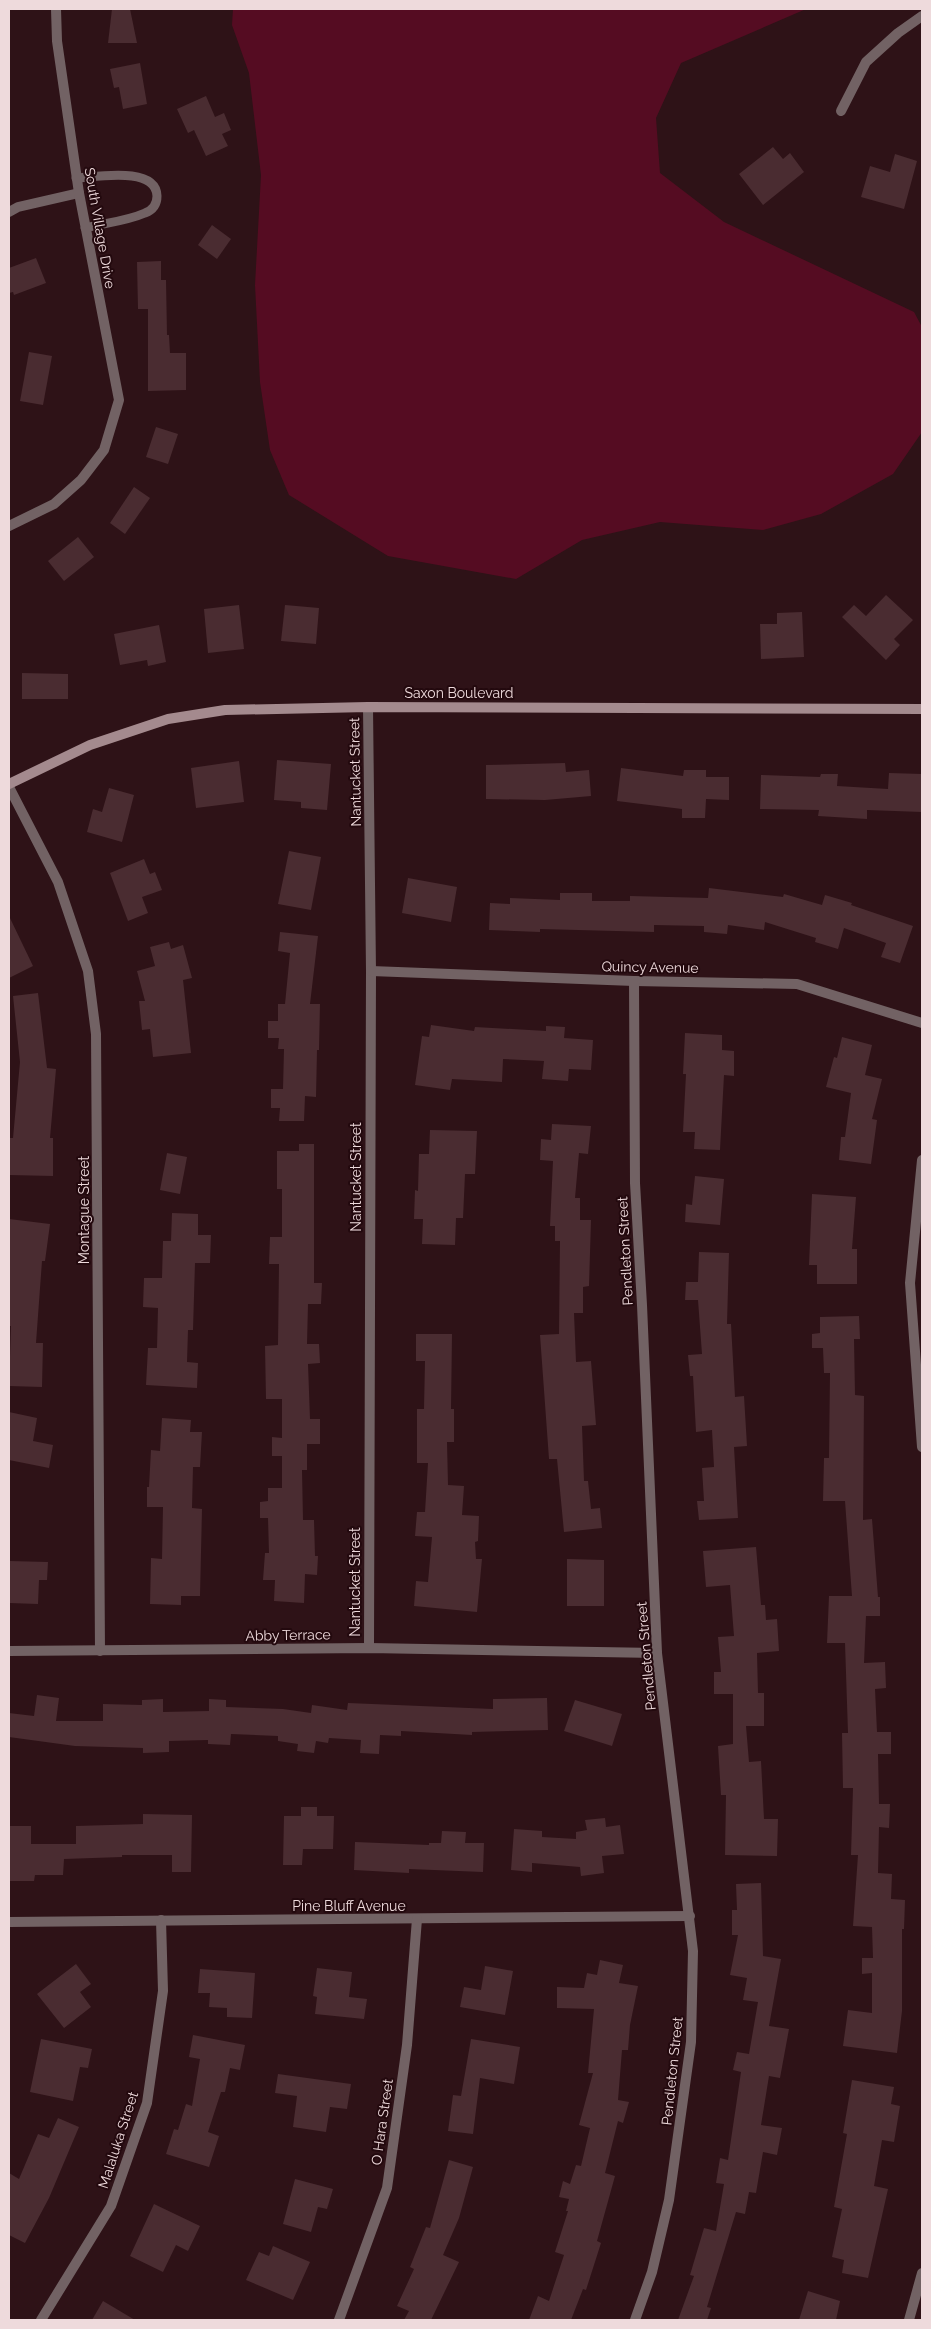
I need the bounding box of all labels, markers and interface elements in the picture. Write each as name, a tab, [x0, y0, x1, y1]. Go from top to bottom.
street label: South Village Drive	[81, 166, 119, 290]
street label: Saxon Boulevard	[404, 685, 514, 701]
street label: Nantucket Street	[346, 717, 364, 827]
street label: Quincy Avenue	[601, 958, 699, 976]
street label: Nantucket Street	[348, 1122, 364, 1232]
street label: Montague Street	[76, 1155, 92, 1264]
street label: Pendleton Street	[614, 1196, 636, 1306]
street label: Nantucket Street	[347, 1527, 363, 1637]
street label: Pendleton Street	[633, 1601, 659, 1711]
street label: Abby Terrace	[245, 1626, 331, 1644]
street label: Pine Bluff Avenue	[292, 1898, 406, 1914]
street label: Pendleton Street	[658, 2016, 686, 2126]
street label: O Hara Street	[368, 2078, 396, 2166]
street label: Malaluka Street	[95, 2089, 141, 2190]

